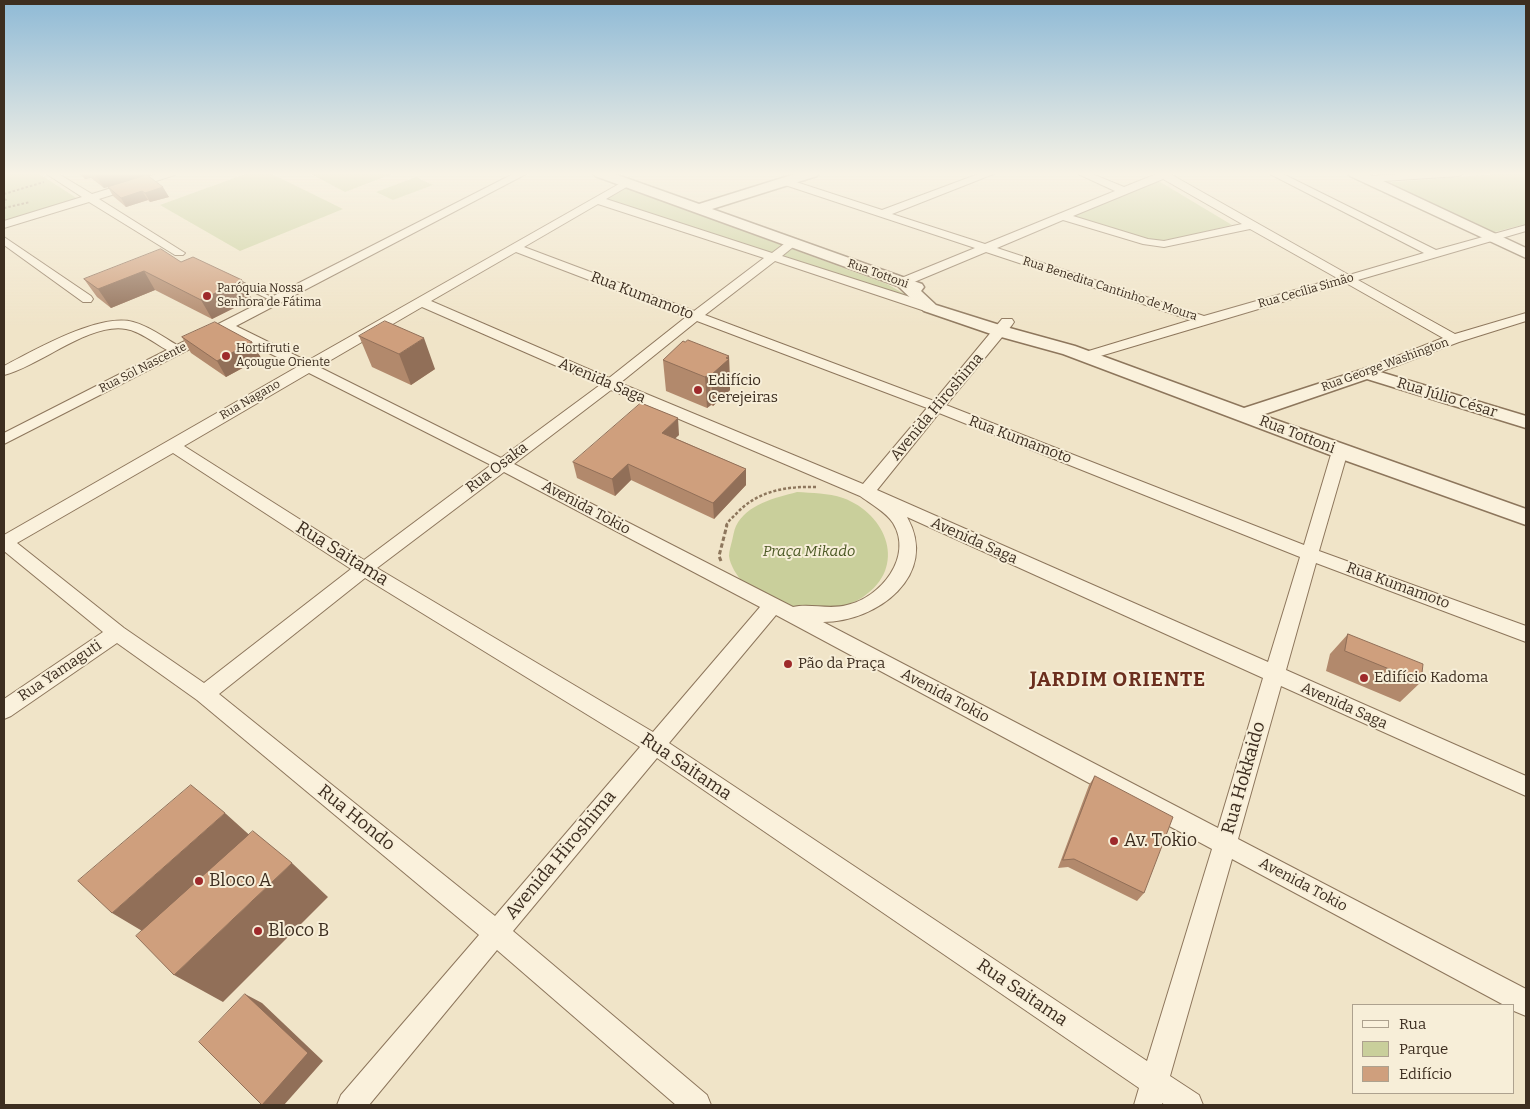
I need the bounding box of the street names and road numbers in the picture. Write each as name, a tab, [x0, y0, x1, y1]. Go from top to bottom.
street label: Rua Benedita Cantinho de Moura	[1021, 254, 1199, 324]
street label: Rua Tottoni	[845, 256, 911, 292]
street label: Rua Kumamoto	[588, 268, 696, 324]
street label: Rua Cecília Simão	[1256, 270, 1356, 312]
street label: Rua George Washington	[1319, 335, 1451, 395]
street label: Rua Sol Nascente	[97, 340, 189, 396]
street label: Avenida Hiroshima	[887, 350, 987, 464]
street label: Avenida Saga	[556, 355, 648, 407]
street label: Rua Júlio César	[1395, 374, 1499, 422]
street label: Rua Nagano	[217, 377, 283, 423]
street label: Rua Kumamoto	[966, 412, 1074, 468]
street label: Rua Tottoni	[1256, 412, 1338, 458]
street label: Rua Osaka	[462, 439, 532, 497]
street label: Avenida Tokio	[539, 477, 633, 539]
street label: Avenida Saga	[928, 514, 1020, 568]
street label: Rua Saitama	[292, 517, 392, 591]
street label: Rua Kumamoto	[1344, 559, 1452, 613]
street label: Rua Yamaguti	[15, 637, 105, 705]
street label: Avenida Tokio	[898, 665, 992, 727]
street label: Avenida Saga	[1298, 679, 1390, 733]
street label: Rua Hokkaido	[1218, 719, 1270, 837]
street label: Rua Saitama	[636, 729, 736, 805]
street label: Rua Hondo	[313, 780, 399, 856]
street label: Avenida Hiroshima	[501, 786, 621, 924]
street label: Avenida Tokio	[1256, 854, 1350, 916]
street label: Rua Saitama	[972, 955, 1072, 1031]

